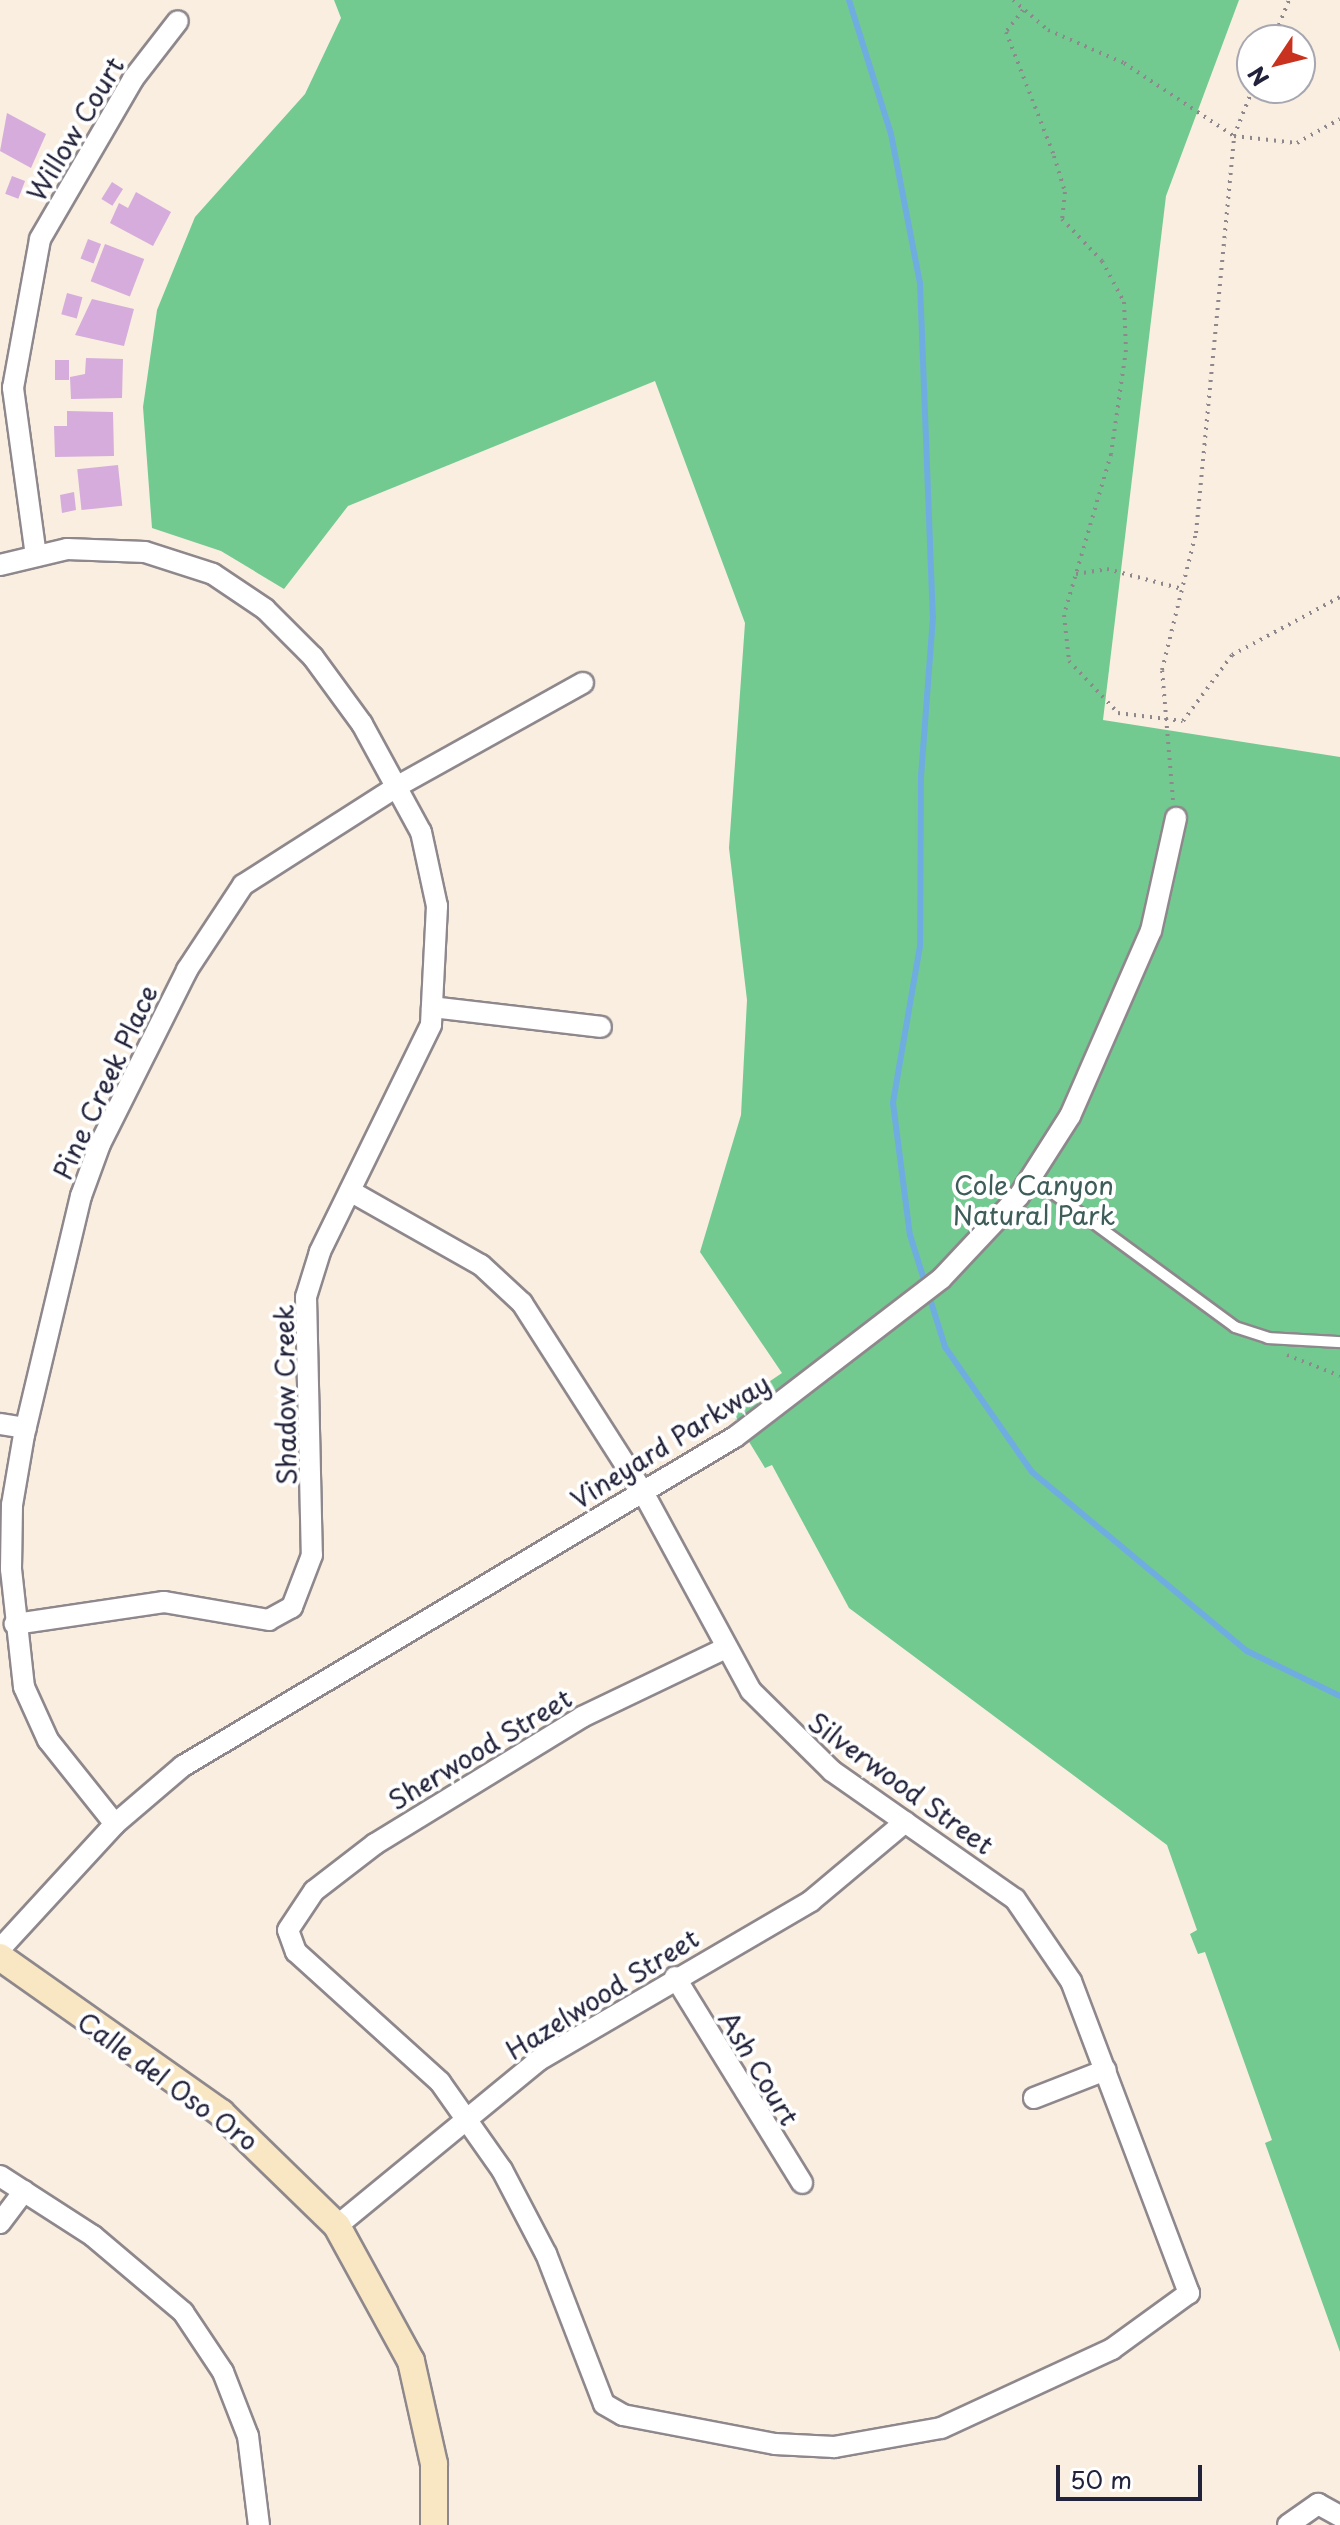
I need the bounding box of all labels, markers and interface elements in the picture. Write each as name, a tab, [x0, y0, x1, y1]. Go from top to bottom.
north arrow	[1236, 24, 1316, 104]
street label: Willow Court	[20, 51, 130, 207]
text: N	[1239, 60, 1276, 94]
street label: Pine Creek Place	[46, 979, 164, 1185]
park label: Cole Canyon Natural Park	[952, 1169, 1116, 1230]
street label: Shadow Creek	[268, 1303, 302, 1487]
street label: Vineyard Parkway	[564, 1367, 776, 1515]
street label: Sherwood Street	[383, 1682, 577, 1816]
street label: Silverwood Street	[802, 1705, 1000, 1861]
street label: Hazelwood Street	[500, 1922, 704, 2066]
street label: Calle del Oso Oro	[71, 2004, 265, 2158]
street label: Ash Court	[713, 2005, 805, 2131]
scale bar	[1060, 2449, 1206, 2499]
text: 50 m	[1070, 2461, 1132, 2497]

